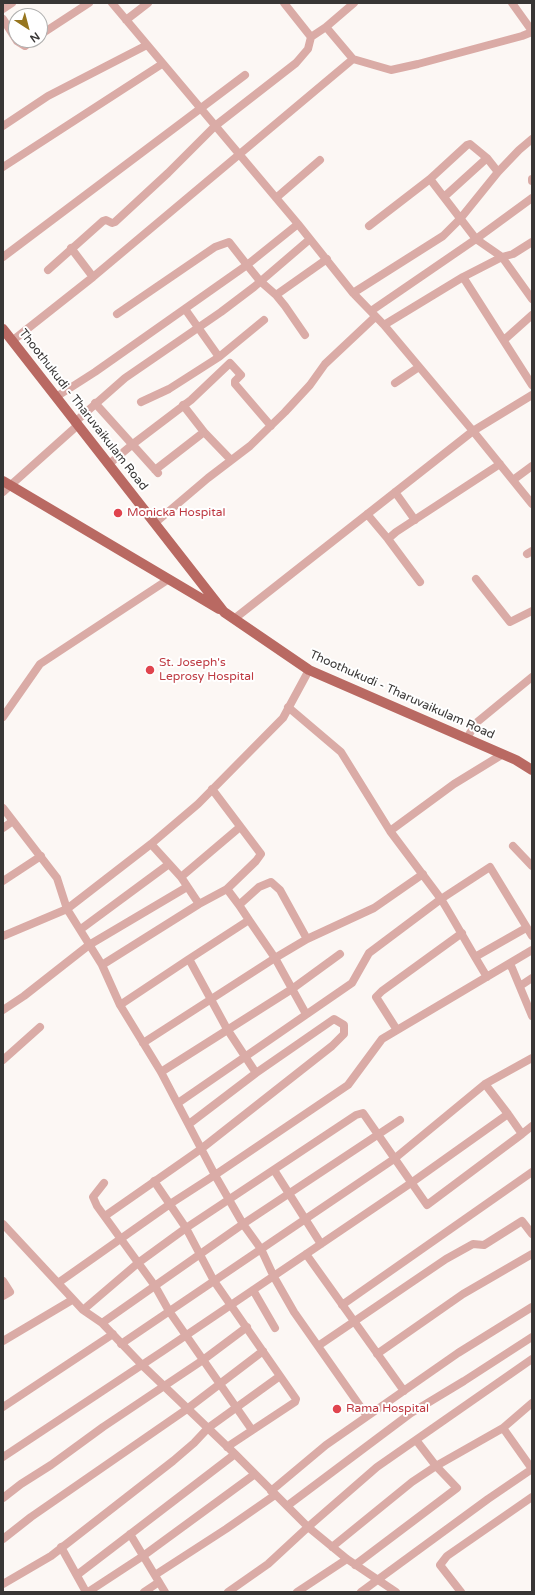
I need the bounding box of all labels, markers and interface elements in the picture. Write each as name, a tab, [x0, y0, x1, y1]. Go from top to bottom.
north arrow	[8, 8, 48, 48]
text: N	[27, 29, 42, 45]
street label: Thoothukudi - Tharuvaikulam Road	[15, 326, 151, 494]
place label: Monicka Hospital	[127, 506, 226, 520]
marker: Monicka Hospital	[112, 507, 124, 519]
street label: Thoothukudi - Tharuvaikulam Road	[307, 648, 497, 742]
place label: St. Joseph's Leprosy Hospital	[159, 656, 254, 684]
marker: St. Joseph's Leprosy Hospital	[144, 664, 156, 676]
place label: Rama Hospital	[346, 1402, 429, 1416]
marker: Rama Hospital	[331, 1403, 343, 1415]

